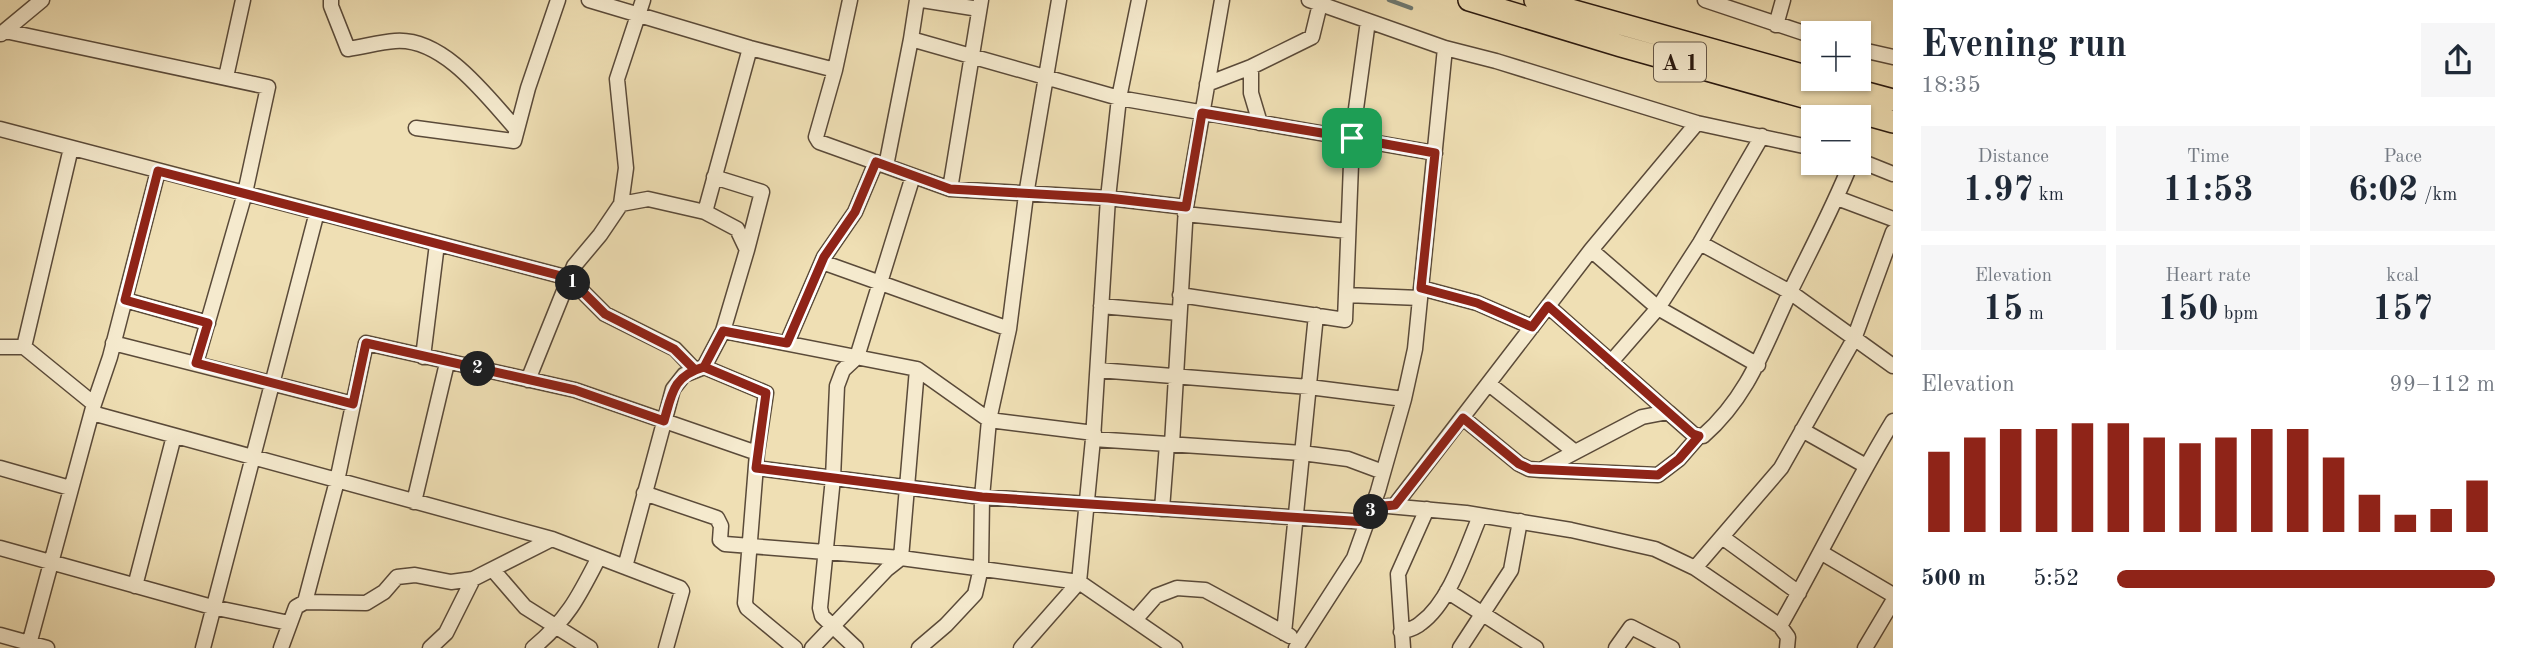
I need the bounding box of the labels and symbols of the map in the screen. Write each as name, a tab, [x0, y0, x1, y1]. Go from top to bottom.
road number: A 1	[1654, 43, 1706, 82]
pin	[1322, 108, 1382, 168]
pin: 1	[556, 266, 590, 300]
pin: 2	[461, 352, 496, 386]
pin: 3	[1354, 494, 1388, 530]

